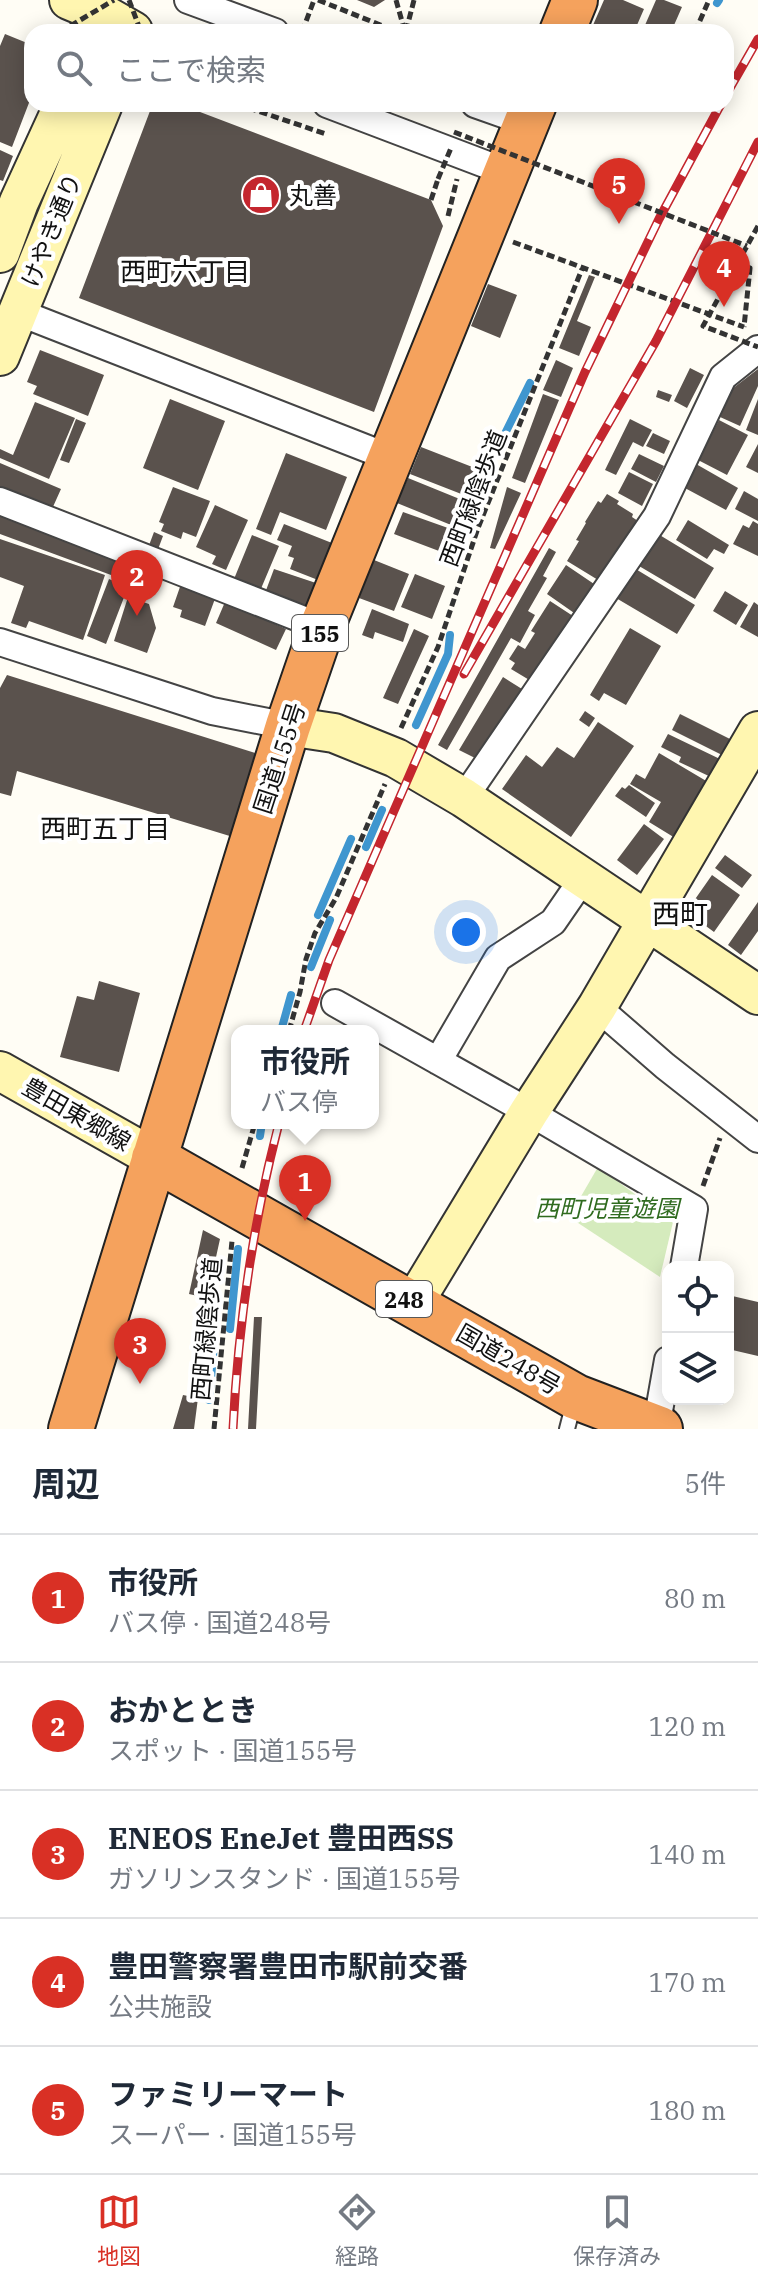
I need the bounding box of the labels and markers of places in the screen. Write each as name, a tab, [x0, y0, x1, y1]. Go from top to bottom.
pin: 5	[593, 158, 645, 224]
shop icon: 丸善	[240, 174, 282, 216]
place label: 丸善	[289, 179, 337, 211]
pin: 4	[698, 241, 750, 307]
pin: 2	[111, 550, 163, 616]
pin: 1	[279, 1155, 331, 1221]
pin: 3	[114, 1318, 166, 1384]

